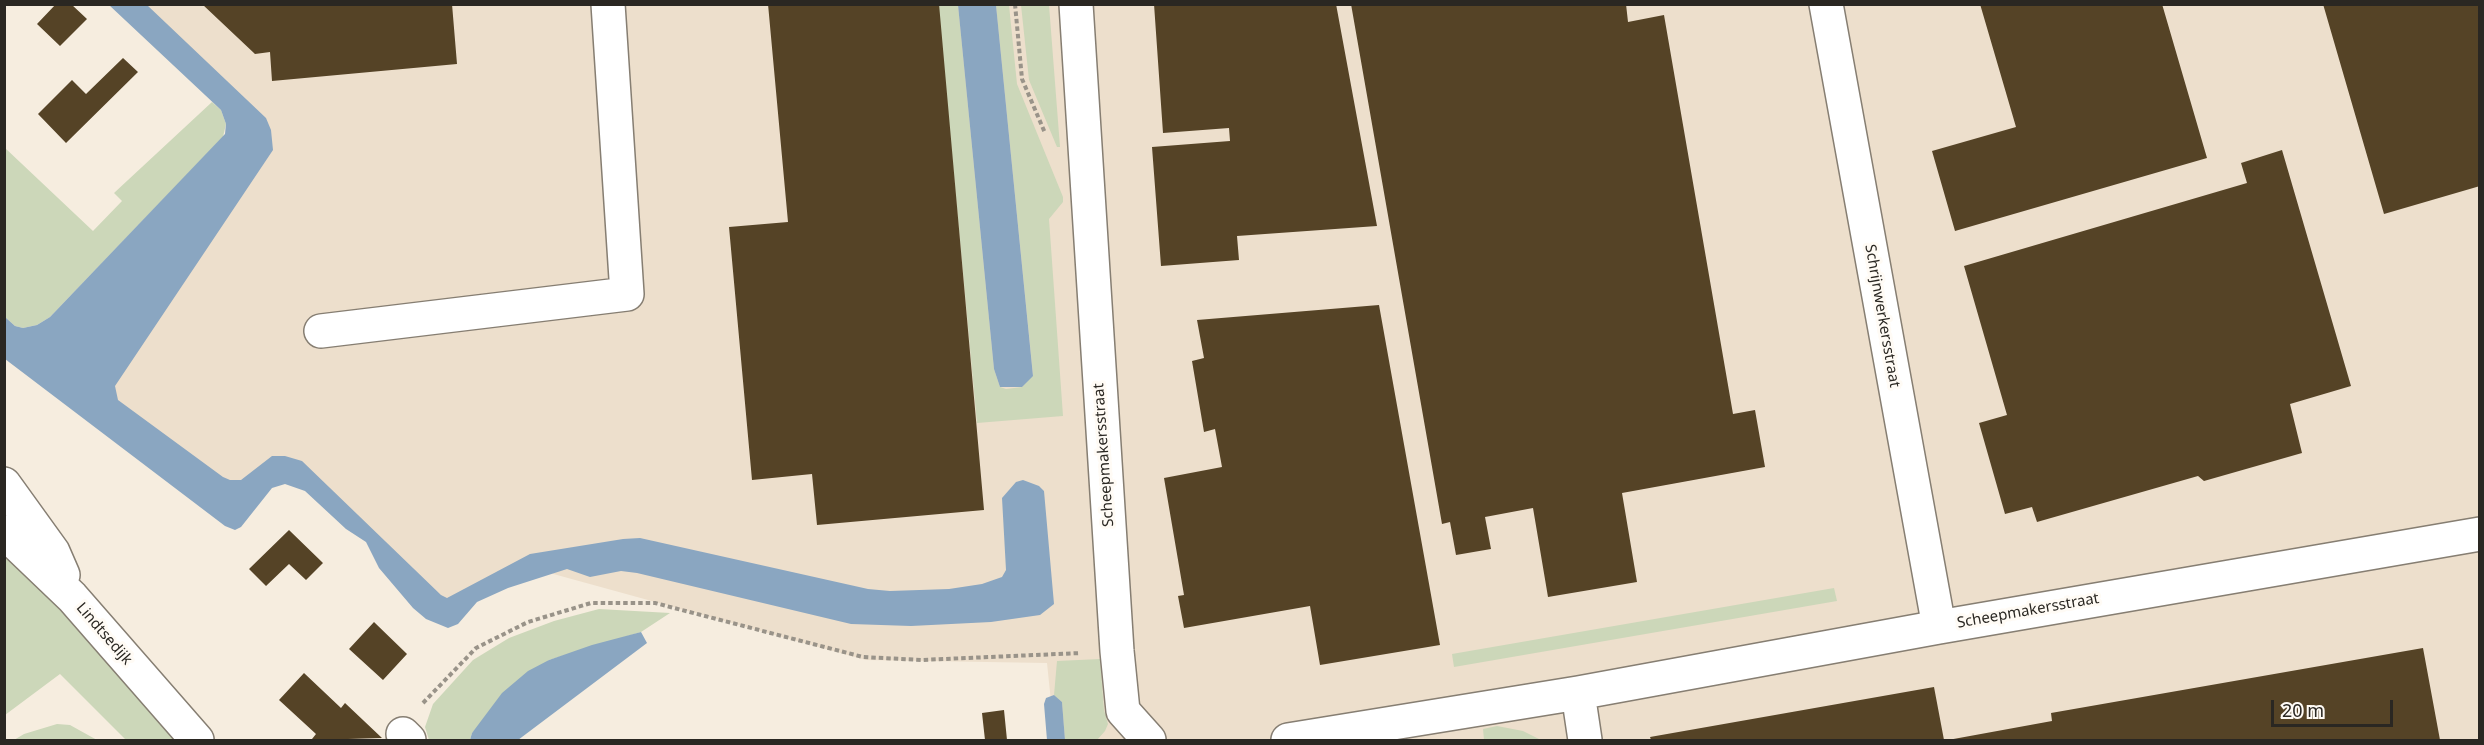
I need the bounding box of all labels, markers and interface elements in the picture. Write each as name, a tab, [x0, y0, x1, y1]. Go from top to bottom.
street label: Schrijnwerkersstraat	[1861, 243, 1903, 389]
street label: Scheepmakersstraat	[1090, 383, 1118, 527]
street label: Scheepmakersstraat	[1956, 590, 2100, 632]
street label: Lindtsedijk	[72, 599, 136, 669]
scale bar	[2274, 688, 2396, 726]
text: 20 m	[2282, 698, 2324, 722]

